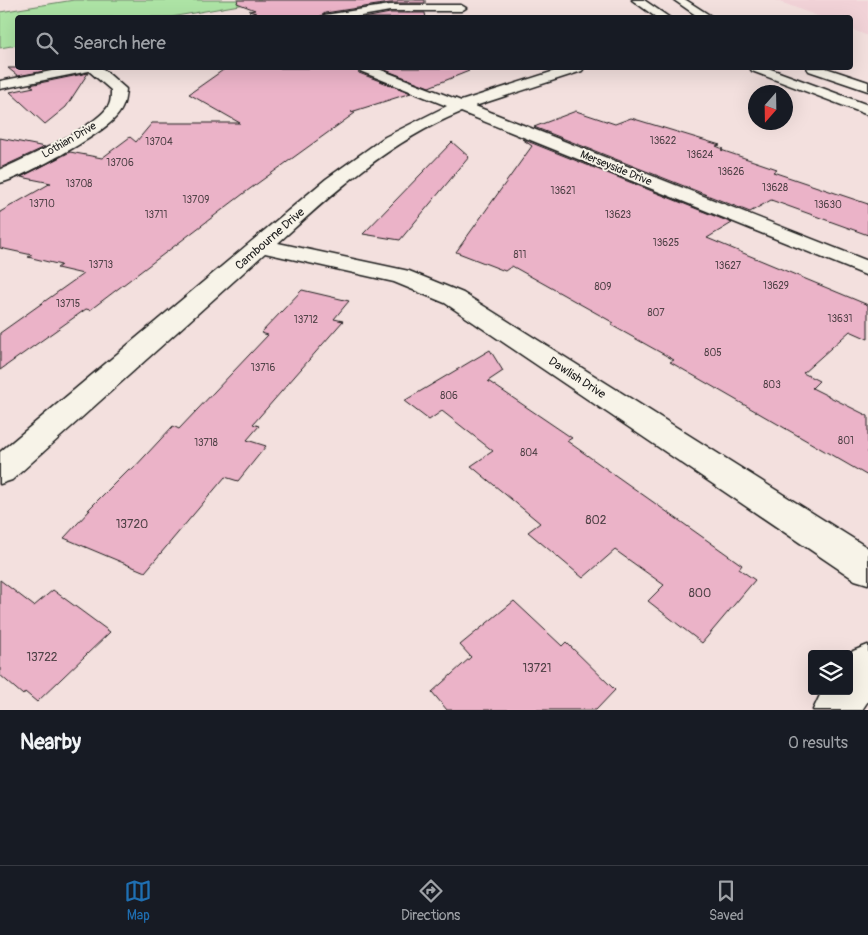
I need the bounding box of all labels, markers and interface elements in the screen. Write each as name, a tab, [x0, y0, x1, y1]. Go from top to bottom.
search box	[15, 15, 853, 70]
icon: search	[33, 29, 61, 57]
text: Search here	[73, 31, 166, 55]
north arrow	[748, 85, 793, 130]
street label: Lothian Drive	[39, 119, 99, 161]
house number: 13622	[650, 135, 677, 147]
house number: 13704	[145, 136, 173, 148]
street label: Merseyside Drive	[578, 148, 654, 188]
house number: 13624	[687, 149, 714, 161]
house number: 13706	[106, 157, 134, 169]
house number: 13626	[718, 166, 745, 178]
house number: 13708	[66, 178, 92, 190]
house number: 13628	[762, 182, 788, 194]
house number: 13621	[551, 185, 575, 197]
house number: 13709	[183, 194, 209, 206]
house number: 13710	[29, 198, 55, 210]
house number: 13630	[814, 199, 842, 211]
street label: Cambourne Drive	[232, 205, 308, 273]
house number: 13711	[145, 209, 167, 221]
house number: 13623	[605, 209, 632, 221]
house number: 13625	[653, 237, 679, 249]
house number: 811	[514, 249, 527, 261]
house number: 13713	[89, 259, 114, 271]
house number: 13627	[715, 260, 742, 272]
house number: 13629	[763, 280, 789, 292]
house number: 809	[594, 281, 612, 293]
house number: 13715	[56, 298, 80, 310]
house number: 807	[647, 307, 665, 319]
house number: 13631	[828, 313, 852, 325]
house number: 13712	[294, 314, 319, 326]
house number: 805	[704, 347, 722, 359]
street label: Dawlish Drive	[545, 354, 609, 402]
house number: 13716	[251, 362, 275, 374]
house number: 803	[763, 379, 781, 391]
house number: 806	[440, 390, 458, 402]
house number: 801	[838, 435, 854, 447]
house number: 13718	[194, 437, 218, 449]
house number: 804	[520, 447, 538, 459]
house number: 802	[586, 513, 607, 528]
house number: 13720	[116, 517, 148, 532]
house number: 800	[689, 586, 711, 601]
house number: 13722	[26, 650, 58, 665]
map controls	[808, 650, 853, 695]
button: layers	[808, 650, 853, 695]
house number: 13721	[522, 661, 552, 676]
text: Nearby	[20, 729, 81, 756]
text: 0 results	[788, 733, 848, 753]
tab: Map	[124, 877, 152, 924]
tab: Directions	[401, 877, 460, 924]
tab: Saved	[709, 877, 744, 924]

